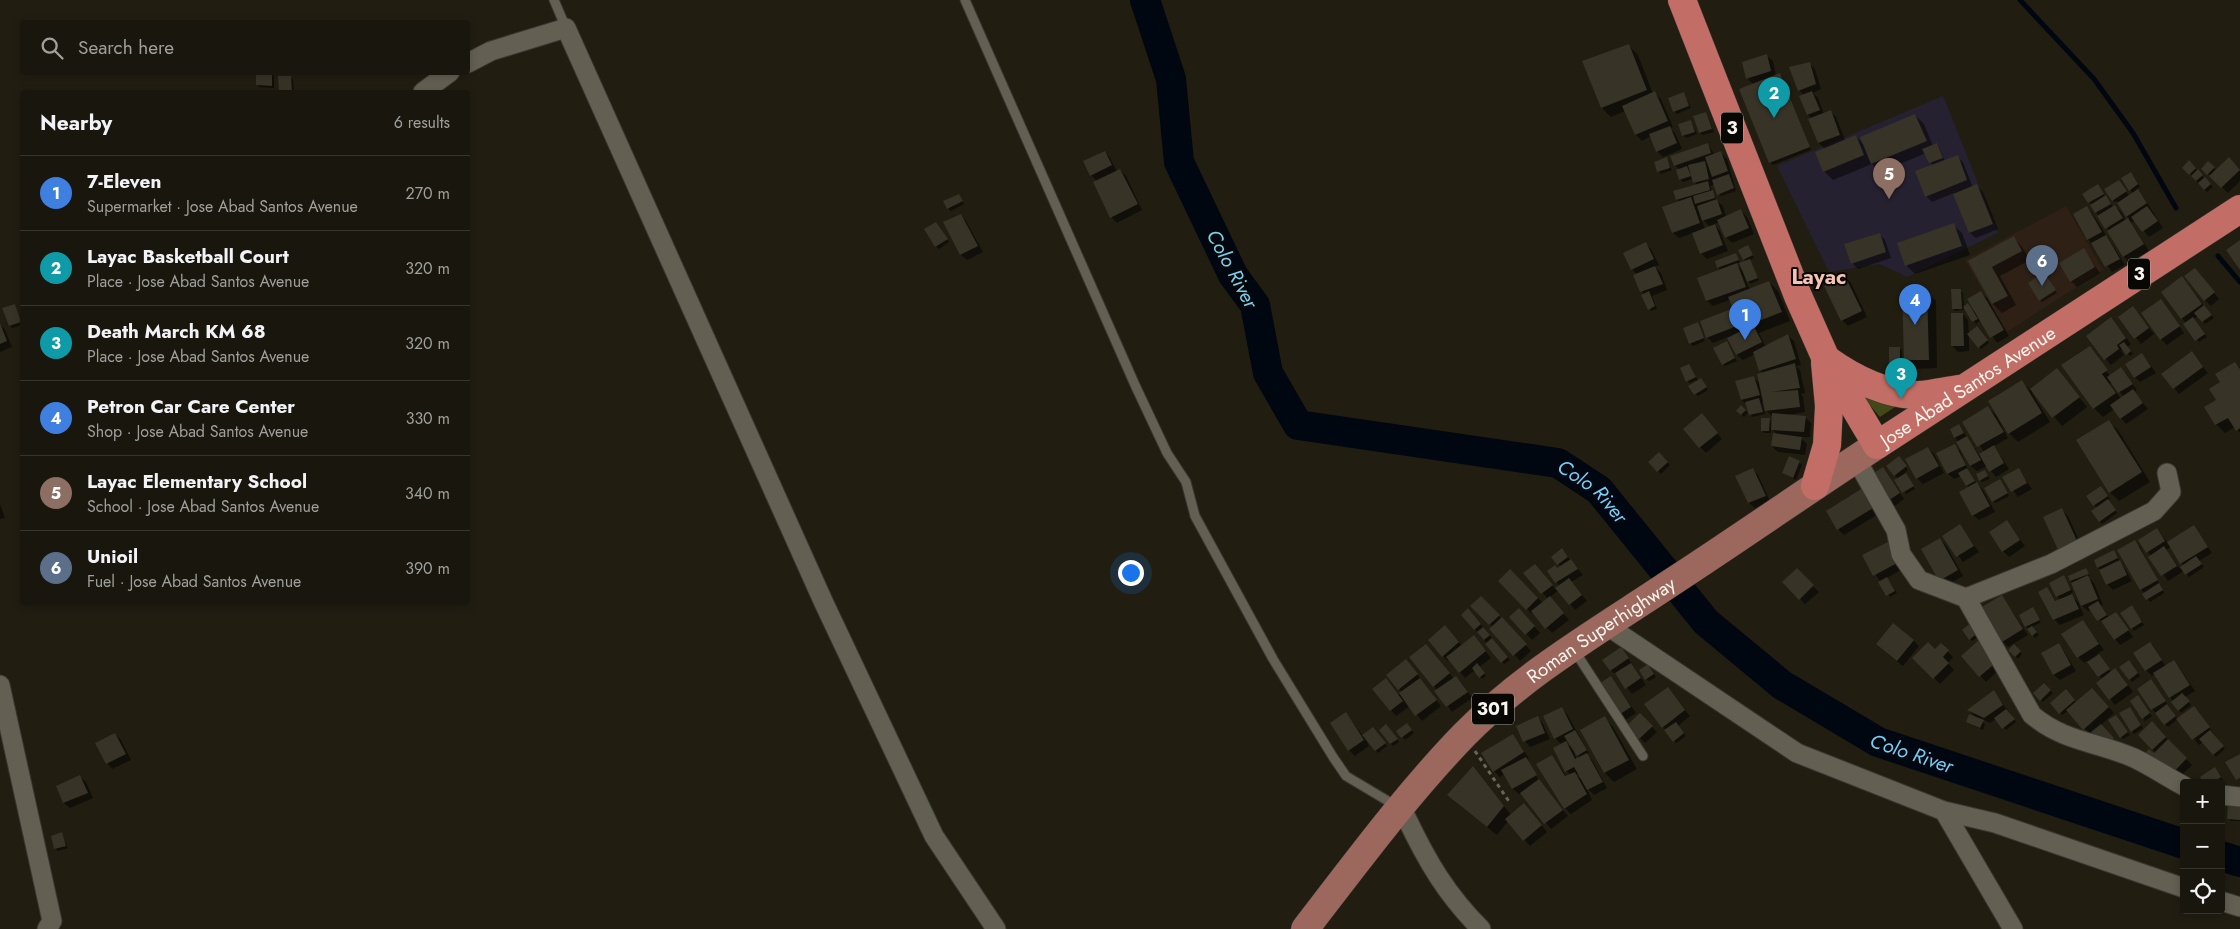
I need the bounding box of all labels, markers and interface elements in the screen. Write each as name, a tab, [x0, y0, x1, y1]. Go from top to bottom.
search box	[20, 20, 470, 75]
icon: search	[38, 34, 66, 62]
text: Search here	[78, 34, 174, 61]
pin: 2	[1758, 77, 1790, 118]
text: Nearby	[40, 108, 112, 138]
text: 6 results	[394, 111, 450, 134]
road number: 3	[1721, 112, 1743, 144]
pin: 5	[1873, 158, 1905, 199]
text: 7-Eleven	[87, 168, 161, 195]
text: 1	[52, 182, 60, 205]
text: 270 m	[406, 182, 450, 205]
text: Supermarket · Jose Abad Santos Avenue	[87, 195, 358, 218]
water label: Colo River	[1199, 224, 1266, 315]
text: Layac Basketball Court	[87, 243, 289, 270]
pin: 6	[2026, 245, 2058, 286]
text: 2	[51, 257, 61, 280]
text: 320 m	[405, 257, 450, 280]
road number: 3	[2128, 258, 2150, 290]
district label: Layac	[1792, 262, 1846, 292]
text: Place · Jose Abad Santos Avenue	[87, 270, 309, 293]
pin: 4	[1899, 284, 1931, 325]
pin: 1	[1729, 299, 1761, 340]
text: Death March KM 68	[87, 318, 266, 345]
street label: Jose Abad Santos Avenue	[1872, 319, 2061, 455]
text: 3	[51, 332, 61, 355]
text: 320 m	[405, 332, 450, 355]
text: Place · Jose Abad Santos Avenue	[87, 345, 309, 368]
pin: 3	[1885, 358, 1917, 399]
text: Petron Car Care Center	[87, 393, 295, 420]
text: 4	[50, 407, 62, 430]
text: 330 m	[406, 407, 450, 430]
text: Shop · Jose Abad Santos Avenue	[87, 420, 308, 443]
water label: Colo River	[1552, 452, 1636, 530]
text: Layac Elementary School	[87, 468, 307, 495]
text: 5	[51, 482, 61, 505]
text: 340 m	[405, 482, 450, 505]
text: School · Jose Abad Santos Avenue	[87, 495, 319, 518]
text: Unioil	[87, 543, 138, 570]
text: 6	[51, 557, 61, 580]
text: 390 m	[405, 557, 450, 580]
your location	[1118, 560, 1144, 586]
text: Fuel · Jose Abad Santos Avenue	[87, 570, 301, 593]
street label: Roman Superhighway	[1521, 570, 1681, 689]
road number: 301	[1472, 694, 1514, 724]
water label: Colo River	[1864, 726, 1958, 781]
map controls	[2180, 779, 2225, 914]
button: +	[2180, 779, 2225, 824]
button: −	[2180, 824, 2225, 869]
button: locate	[2180, 869, 2225, 914]

